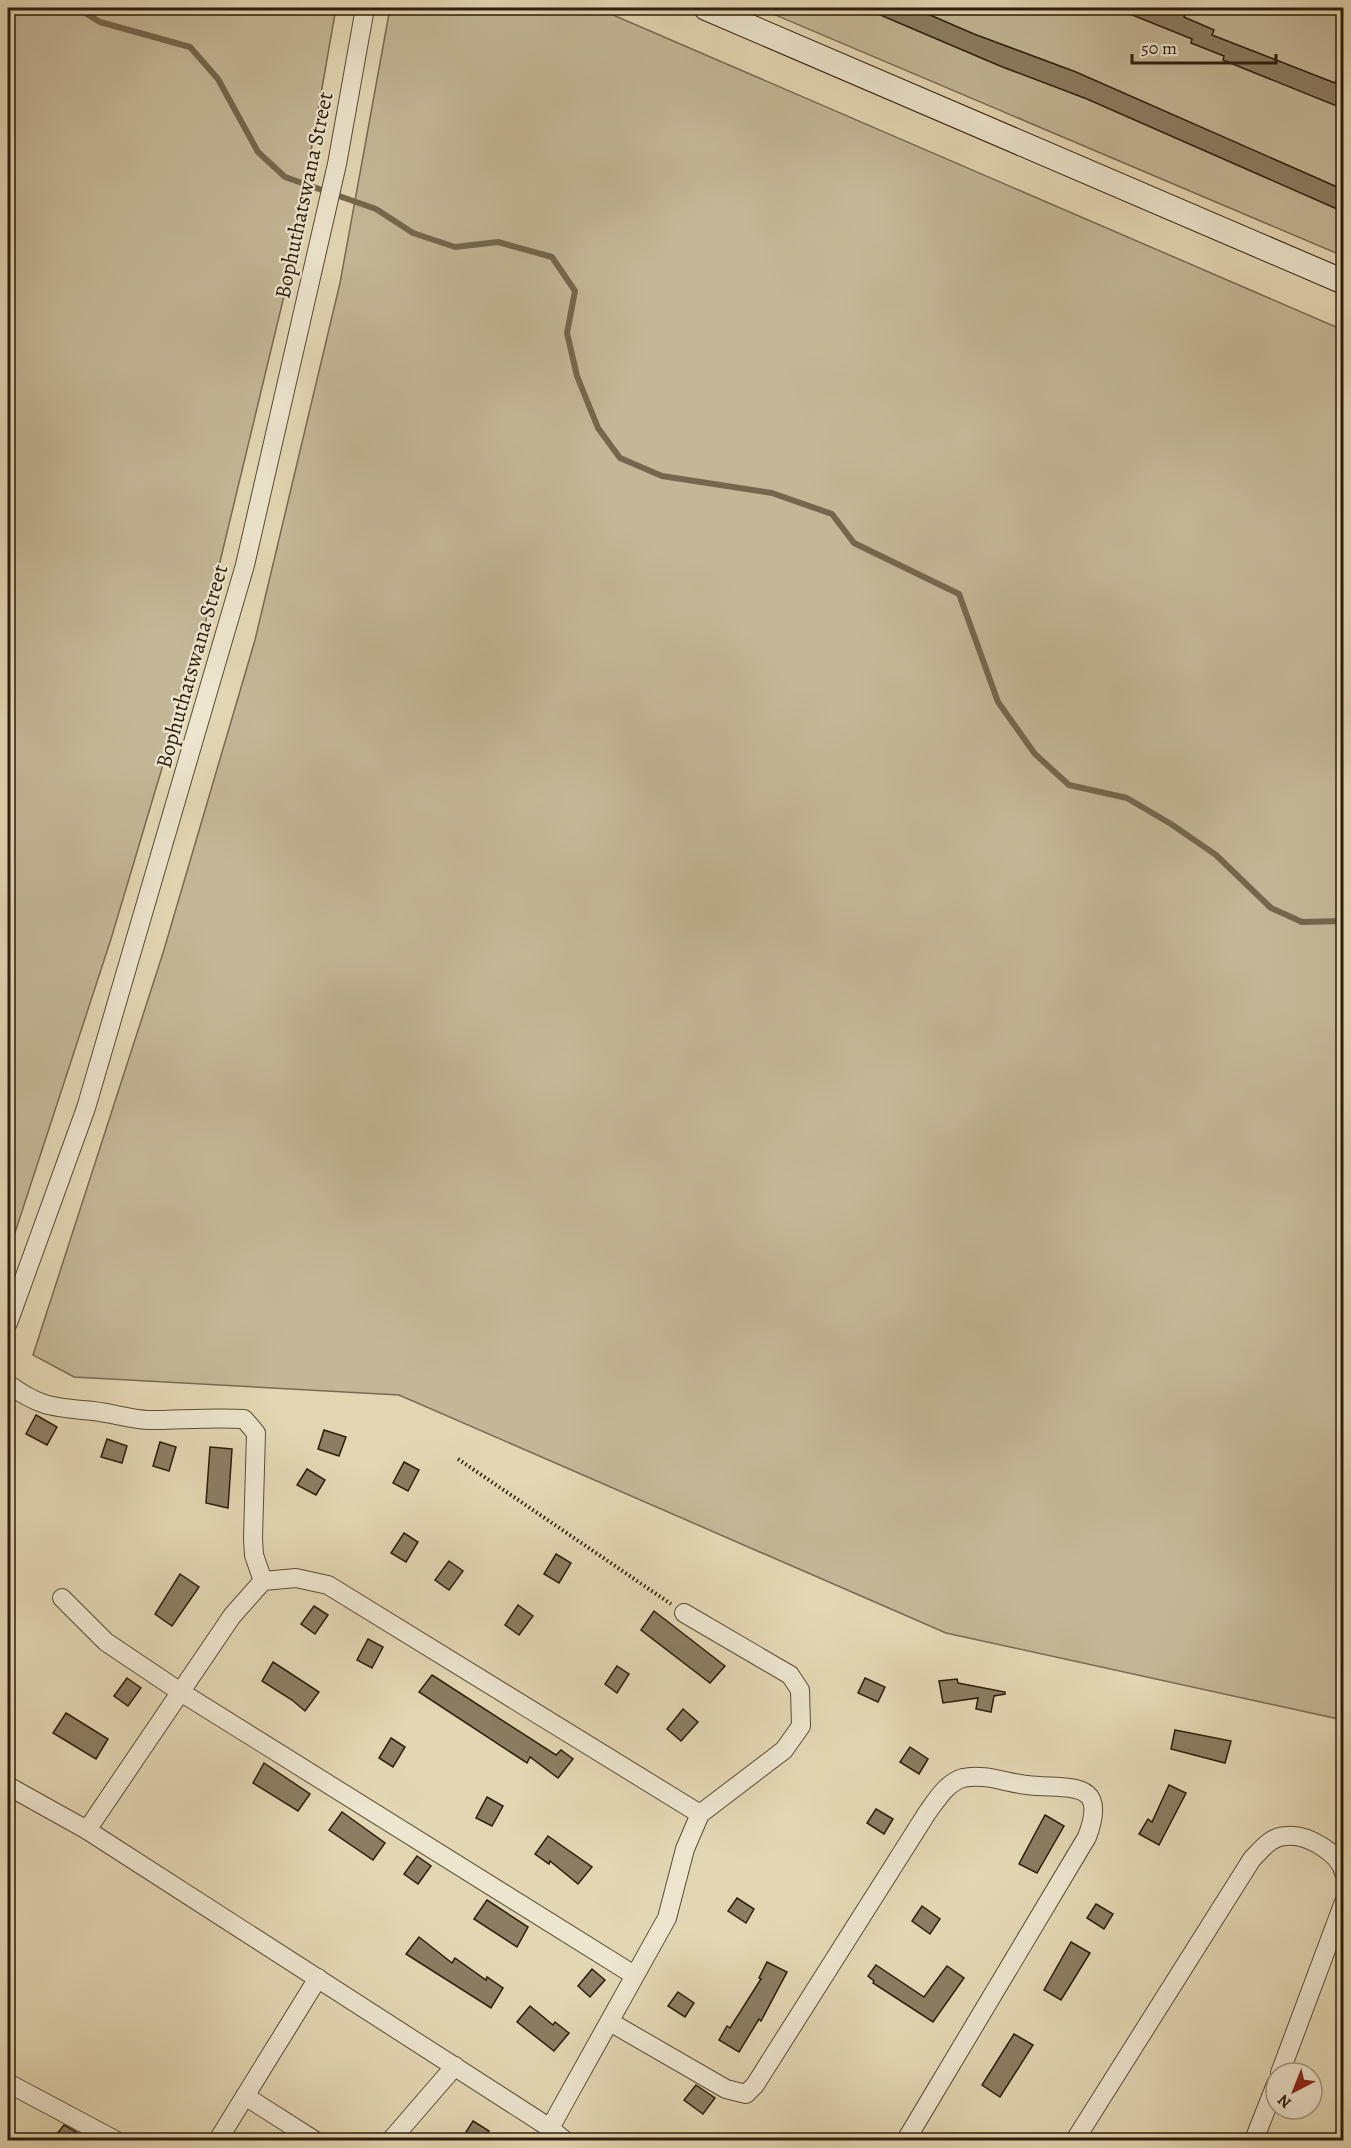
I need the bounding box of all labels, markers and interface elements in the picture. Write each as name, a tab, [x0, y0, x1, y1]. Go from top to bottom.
scale bar	[1132, 27, 1276, 65]
text: 50 m	[1141, 36, 1177, 60]
street label: Bophuthatswana Street	[267, 89, 341, 301]
street label: Bophuthatswana Street	[149, 561, 235, 772]
north arrow	[1264, 2061, 1324, 2121]
text: N	[1273, 2089, 1296, 2113]

